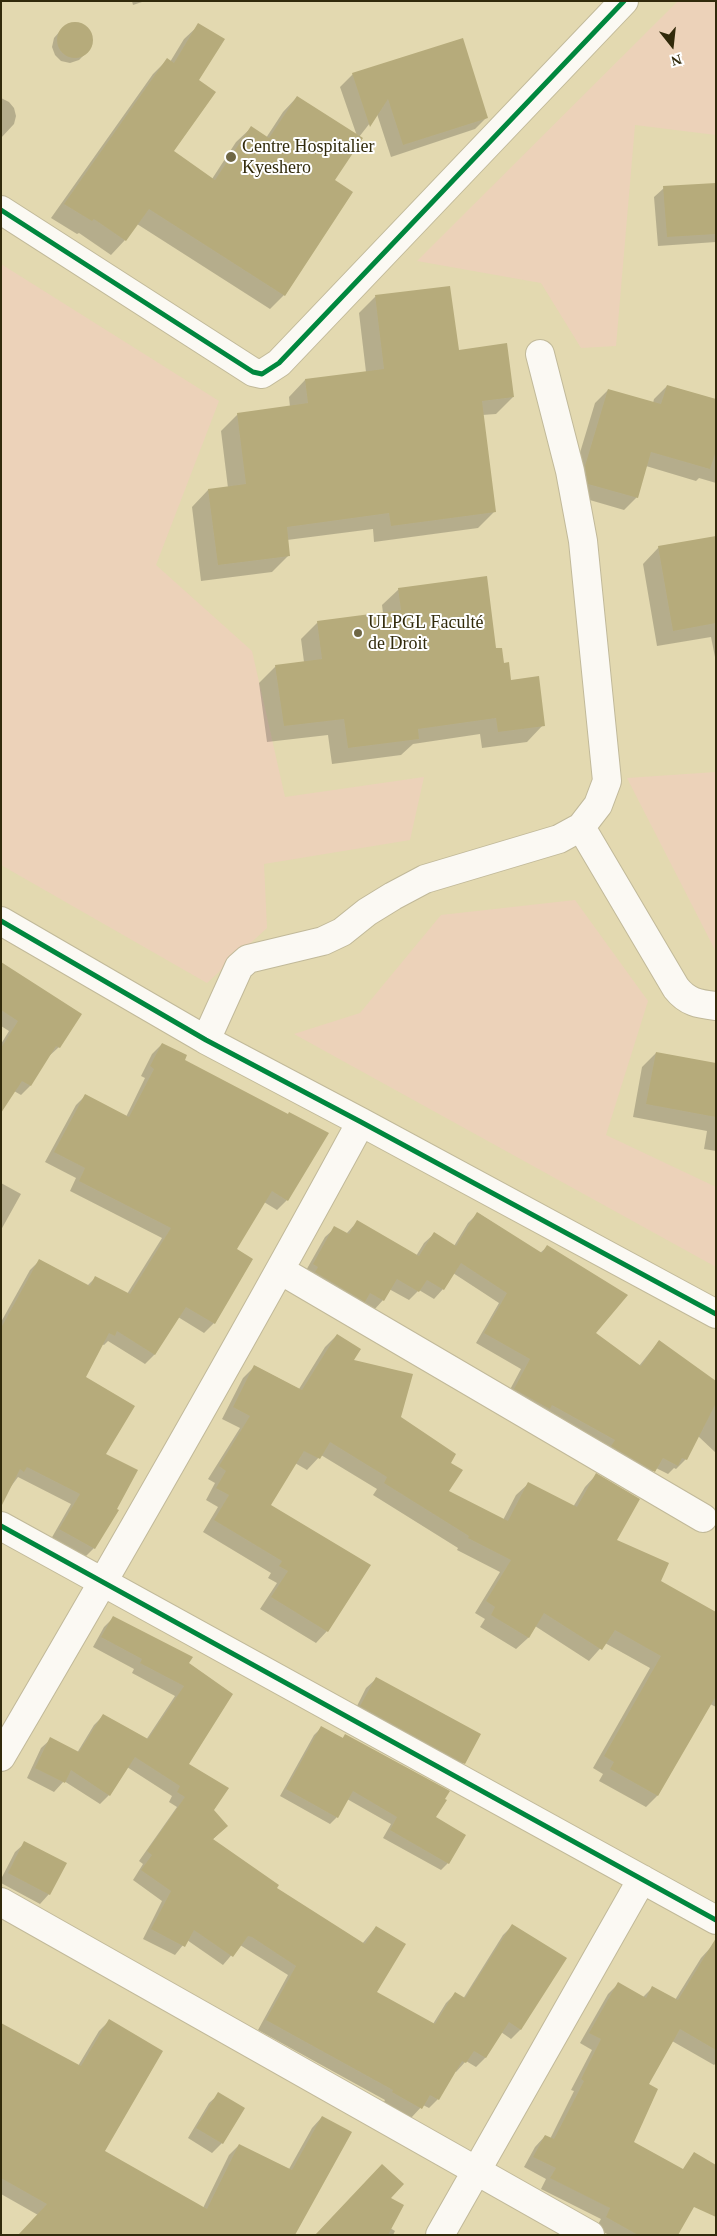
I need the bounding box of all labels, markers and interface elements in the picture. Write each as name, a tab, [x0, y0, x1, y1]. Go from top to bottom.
north arrow	[647, 20, 697, 70]
text: N	[669, 51, 683, 69]
place label: Centre Hospitalier Kyeshero	[242, 136, 374, 178]
marker: Centre Hospitalier Kyeshero	[224, 150, 238, 164]
place label: ULPGL Faculté de Droit	[368, 612, 483, 654]
marker: ULPGL Faculté de Droit	[352, 627, 364, 639]

